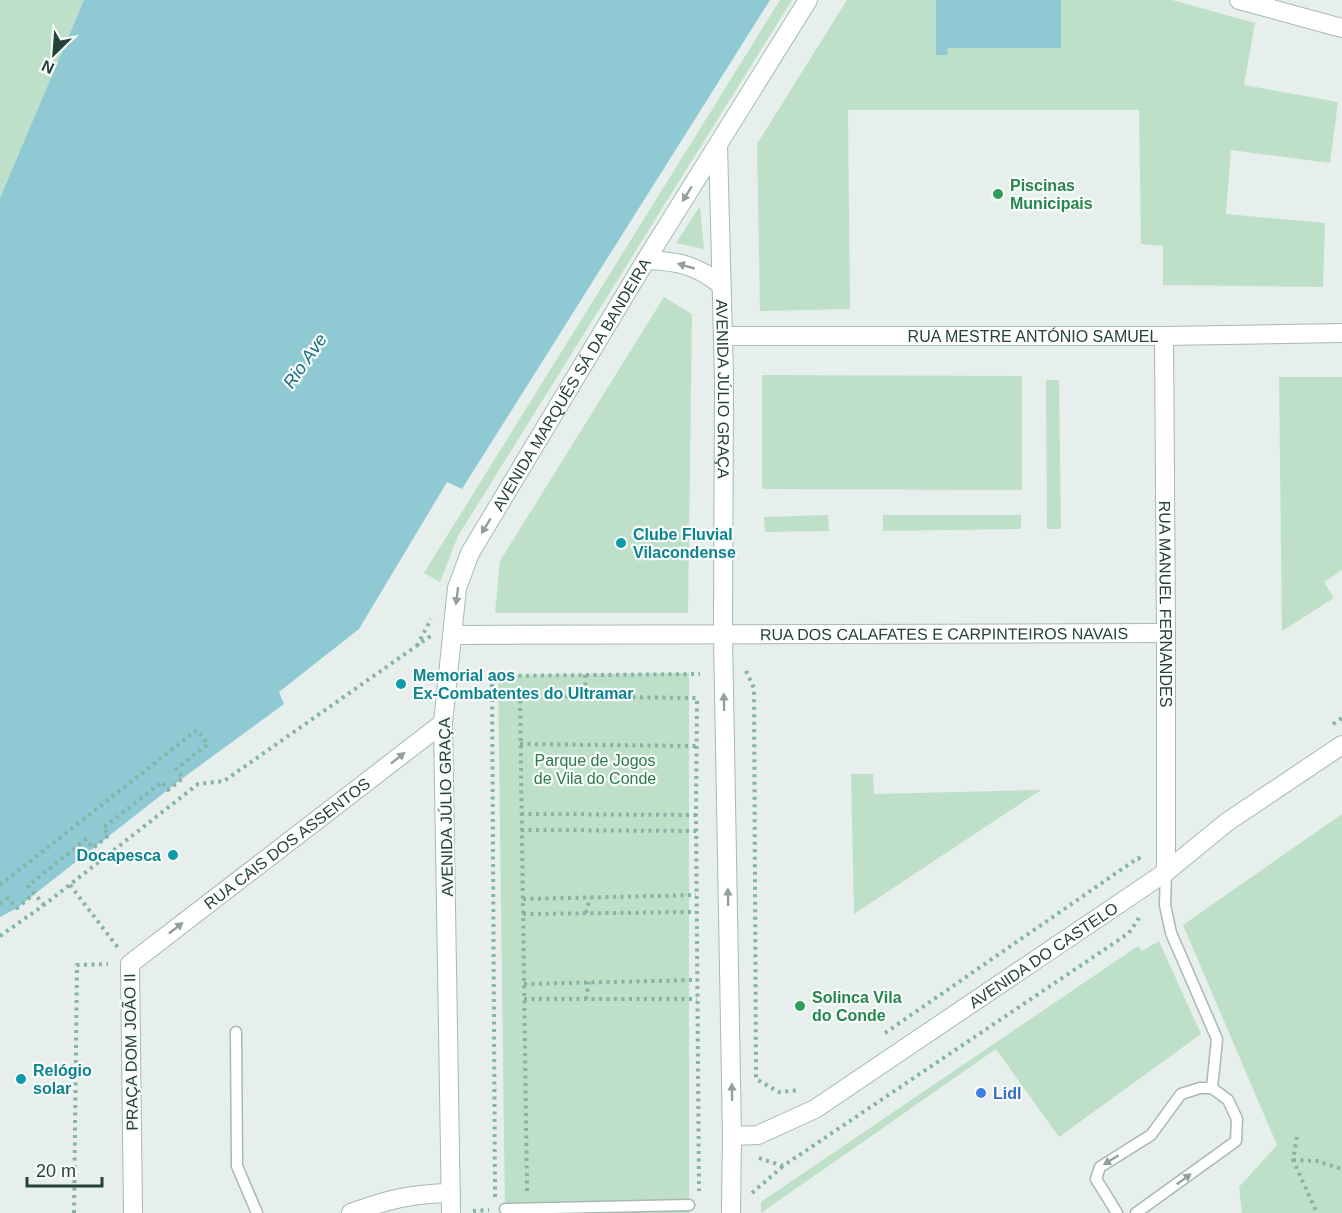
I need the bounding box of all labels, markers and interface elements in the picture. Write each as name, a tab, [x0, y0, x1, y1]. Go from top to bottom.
north arrow	[24, 24, 84, 84]
text: N	[39, 57, 57, 77]
place label: Piscinas Municipais	[1010, 177, 1093, 212]
one-way arrow	[681, 186, 692, 202]
marker: Piscinas Municipais	[991, 187, 1005, 201]
street label: AVENIDA MARQUÊS SÁ DA BANDEIRA	[489, 255, 654, 514]
one-way arrow	[677, 261, 695, 270]
street label: AVENIDA JÚLIO GRAÇA	[713, 299, 733, 479]
street label: RUA MESTRE ANTÓNIO SAMUEL	[908, 327, 1159, 345]
water label: Rio Ave	[279, 330, 331, 392]
street label: RUA MANUEL FERNANDES	[1157, 501, 1175, 707]
one-way arrow	[481, 518, 492, 534]
place label: Clube Fluvial Vilacondense	[633, 526, 736, 561]
marker: Clube Fluvial Vilacondense	[614, 536, 628, 550]
one-way arrow	[452, 586, 462, 605]
street label: RUA DOS CALAFATES E CARPINTEIROS NAVAIS	[760, 625, 1128, 643]
place label: Memorial aos Ex-Combatentes do Ultramar	[413, 667, 634, 702]
marker: Memorial aos Ex-Combatentes do Ultramar	[394, 677, 408, 691]
one-way arrow	[720, 692, 729, 711]
street label: AVENIDA JÚLIO GRAÇA	[435, 717, 456, 897]
one-way arrow	[390, 752, 405, 764]
park label: Parque de Jogos de Vila do Conde	[534, 752, 656, 787]
street label: RUA CAIS DOS ASSENTOS	[201, 774, 373, 912]
place label: Docapesca	[77, 847, 161, 864]
marker: Docapesca	[166, 848, 180, 862]
one-way arrow	[723, 887, 733, 906]
street label: AVENIDA DO CASTELO	[966, 899, 1121, 1011]
one-way arrow	[169, 922, 184, 934]
street label: PRAÇA DOM JOÃO II	[119, 973, 141, 1131]
place label: Solinca Vila do Conde	[812, 989, 902, 1024]
marker: Solinca Vila do Conde	[793, 999, 807, 1013]
place label: Relógio solar	[33, 1062, 92, 1097]
marker: Relógio solar	[14, 1072, 28, 1086]
one-way arrow	[727, 1082, 736, 1101]
place label: Lidl	[993, 1085, 1021, 1102]
marker: Lidl	[974, 1086, 988, 1100]
scale bar	[27, 1150, 102, 1188]
one-way arrow	[1104, 1154, 1120, 1166]
text: 20 m	[36, 1161, 76, 1181]
one-way arrow	[1175, 1173, 1191, 1185]

